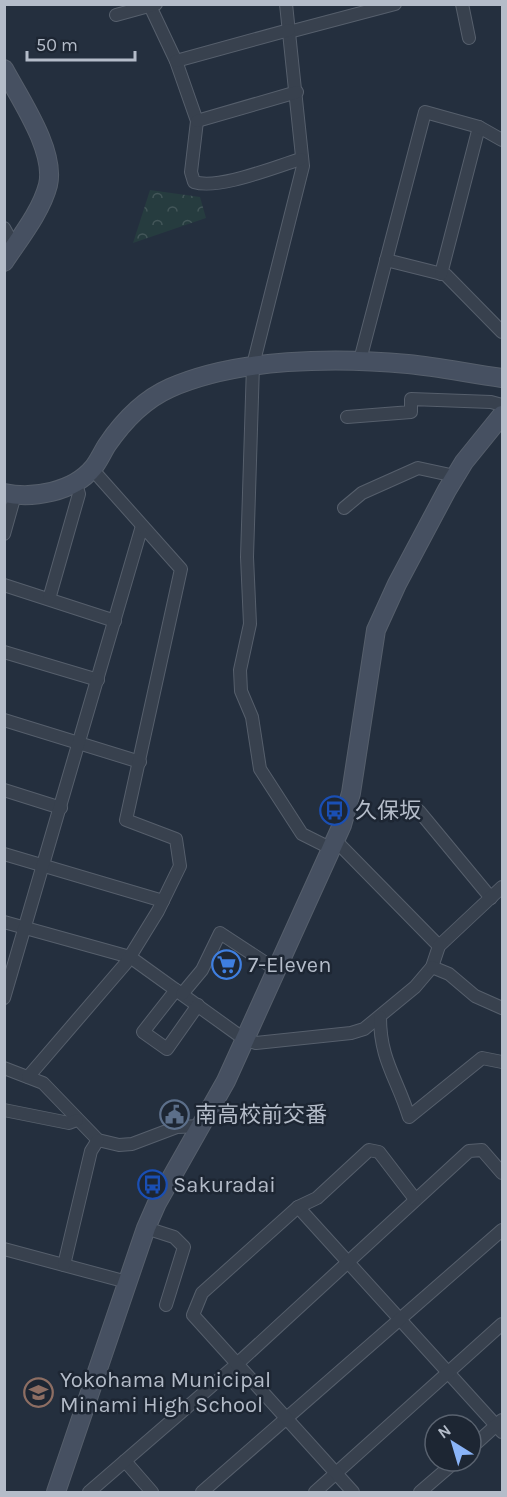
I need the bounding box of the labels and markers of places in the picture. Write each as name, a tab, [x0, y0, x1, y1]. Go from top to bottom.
bus stop icon: 久保坂	[318, 795, 350, 827]
place label: 久保坂	[355, 798, 421, 824]
supermarket icon: 7-Eleven	[211, 949, 243, 981]
place label: 7-Eleven	[248, 952, 331, 978]
public building icon: 南高校前交番	[158, 1099, 190, 1131]
place label: 南高校前交番	[195, 1102, 327, 1128]
bus stop icon: Sakuradai	[136, 1169, 168, 1201]
place label: Sakuradai	[173, 1172, 276, 1198]
place label: Yokohama Municipal Minami High School	[60, 1367, 271, 1418]
school or university icon: Yokohama Municipal Minami High School	[23, 1377, 55, 1409]

